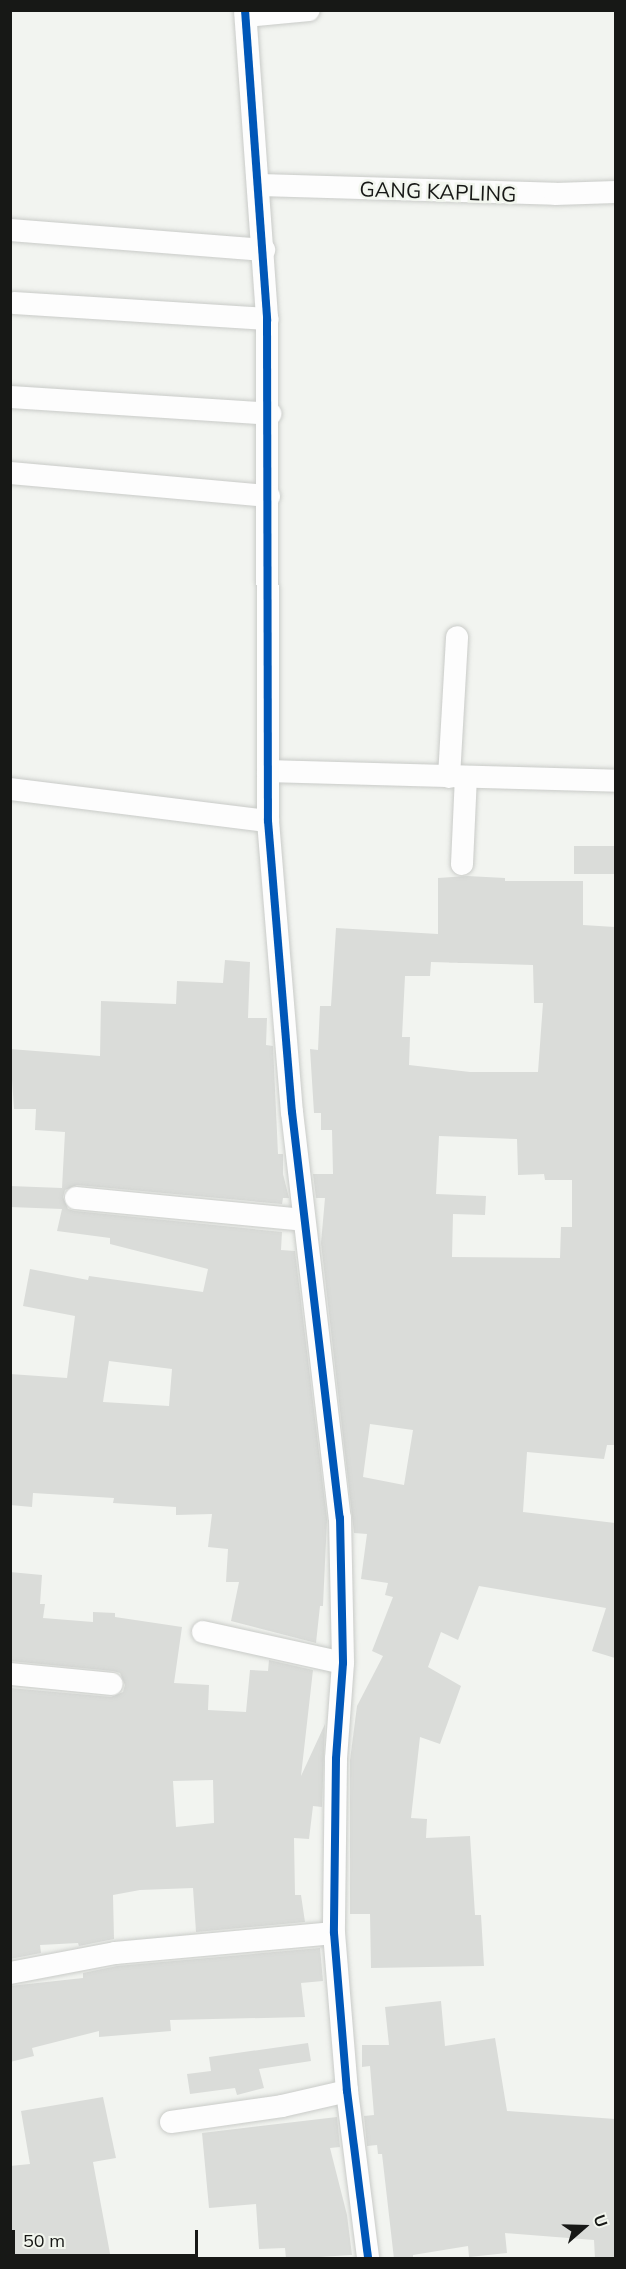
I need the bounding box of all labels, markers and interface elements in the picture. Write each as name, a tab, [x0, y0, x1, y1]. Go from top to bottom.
street label: GANG KAPLING	[359, 176, 517, 206]
north arrow	[554, 2197, 614, 2257]
text: U	[589, 2212, 612, 2230]
scale bar	[15, 2218, 201, 2256]
text: 50 m	[23, 2229, 65, 2252]

